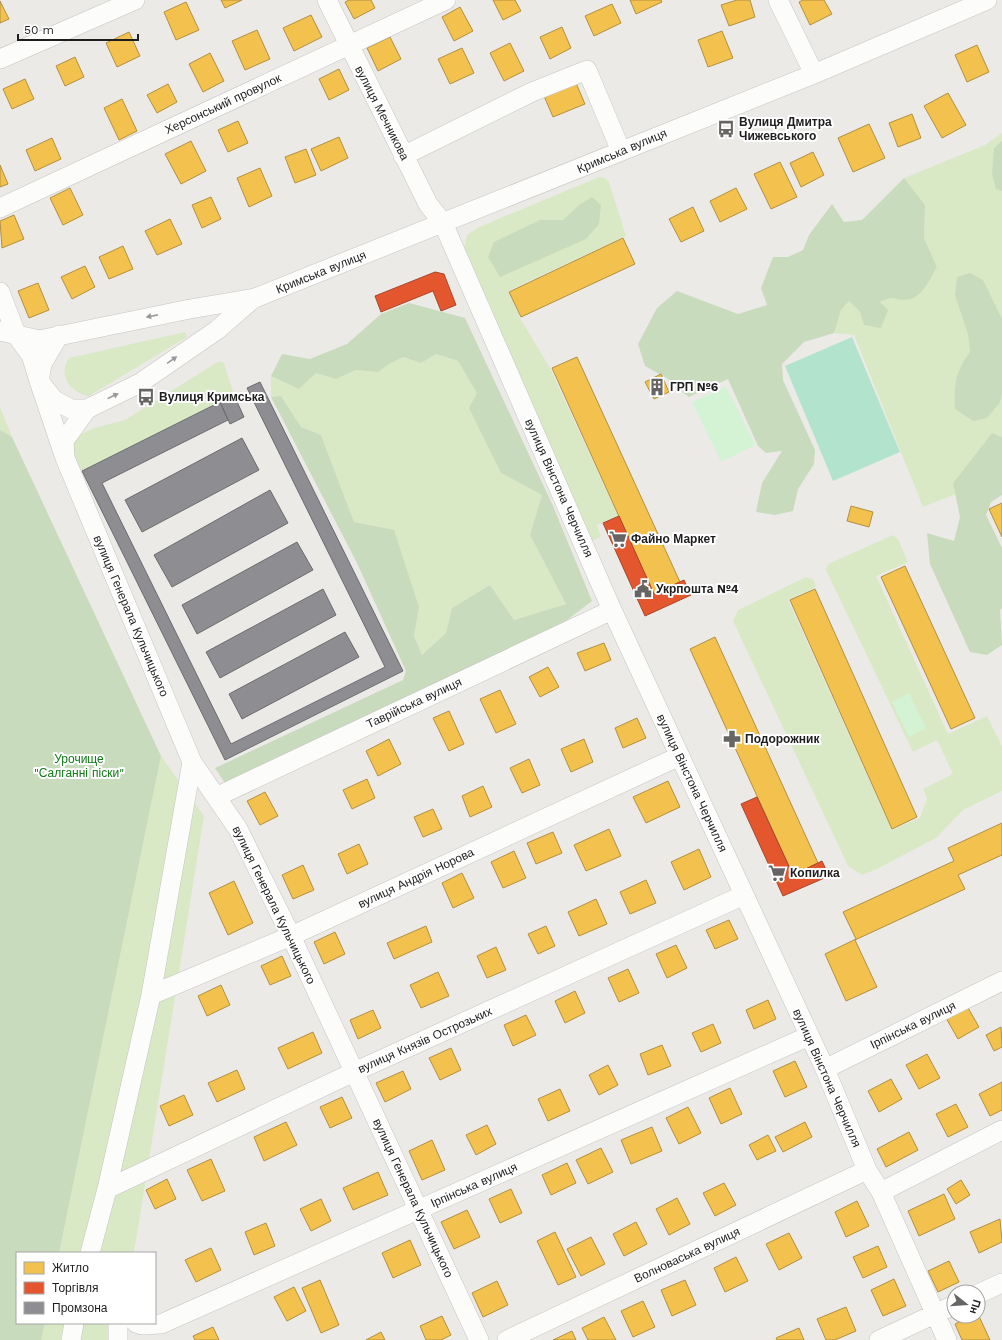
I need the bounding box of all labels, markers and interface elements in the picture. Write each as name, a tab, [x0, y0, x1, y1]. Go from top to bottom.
scale bar	[18, 16, 138, 42]
text: 50 m	[24, 23, 54, 37]
street label: вулиця Мечникова	[352, 63, 412, 163]
street label: Херсонський провулок	[163, 71, 284, 137]
place label: Вулиця Дмитра Чижевського	[739, 115, 832, 143]
bus stop icon: Вулиця Дмитра Чижевського	[716, 119, 736, 139]
street label: Кримська вулиця	[575, 126, 669, 176]
street label: Кримська вулиця	[274, 248, 368, 296]
one-way arrow	[146, 314, 158, 320]
one-way arrow	[167, 356, 177, 364]
building icon: ГРП №6	[647, 377, 667, 397]
place label: ГРП №6	[670, 380, 718, 394]
bus stop icon: Вулиця Кримська	[136, 387, 156, 407]
place label: Вулиця Кримська	[159, 390, 265, 404]
one-way arrow	[108, 393, 119, 399]
street label: вулиця Вінстона Черчилля	[522, 417, 596, 559]
supermarket icon: Файно Маркет	[608, 529, 628, 549]
place label: Файно Маркет	[631, 532, 716, 546]
street label: вулиця Генерала Кульчицького	[91, 533, 172, 699]
public building icon: Укрпошта №4	[633, 579, 653, 599]
place label: Укрпошта №4	[656, 582, 739, 596]
street label: Таврійська вулиця	[364, 675, 464, 731]
street label: вулиця Вінстона Черчилля	[654, 712, 730, 854]
pharmacy icon: Подорожник	[722, 729, 742, 749]
place label: Подорожник	[745, 732, 820, 746]
park label: Урочище "Салганні піски"	[34, 752, 124, 780]
street label: вулиця Генерала Кульчицького	[230, 824, 319, 987]
street label: вулиця Андрія Норова	[356, 845, 476, 911]
supermarket icon: Копилка	[767, 863, 787, 883]
place label: Копилка	[790, 866, 840, 880]
street label: Ірпінська вулиця	[868, 998, 958, 1052]
street label: вулиця Князів Острозьких	[356, 1004, 494, 1076]
street label: вулиця Вінстона Черчилля	[790, 1007, 864, 1149]
street label: вулиця Генерала Кульчицького	[370, 1116, 456, 1280]
street label: Ірпінська вулиця	[429, 1160, 519, 1210]
street label: Волноваська вулиця	[632, 1224, 742, 1286]
legend	[16, 1252, 156, 1324]
text: Житло	[52, 1261, 89, 1275]
text: Торгівля	[52, 1281, 98, 1295]
north arrow	[946, 1284, 986, 1324]
text: Пн	[967, 1298, 983, 1316]
text: Промзона	[52, 1301, 108, 1315]

